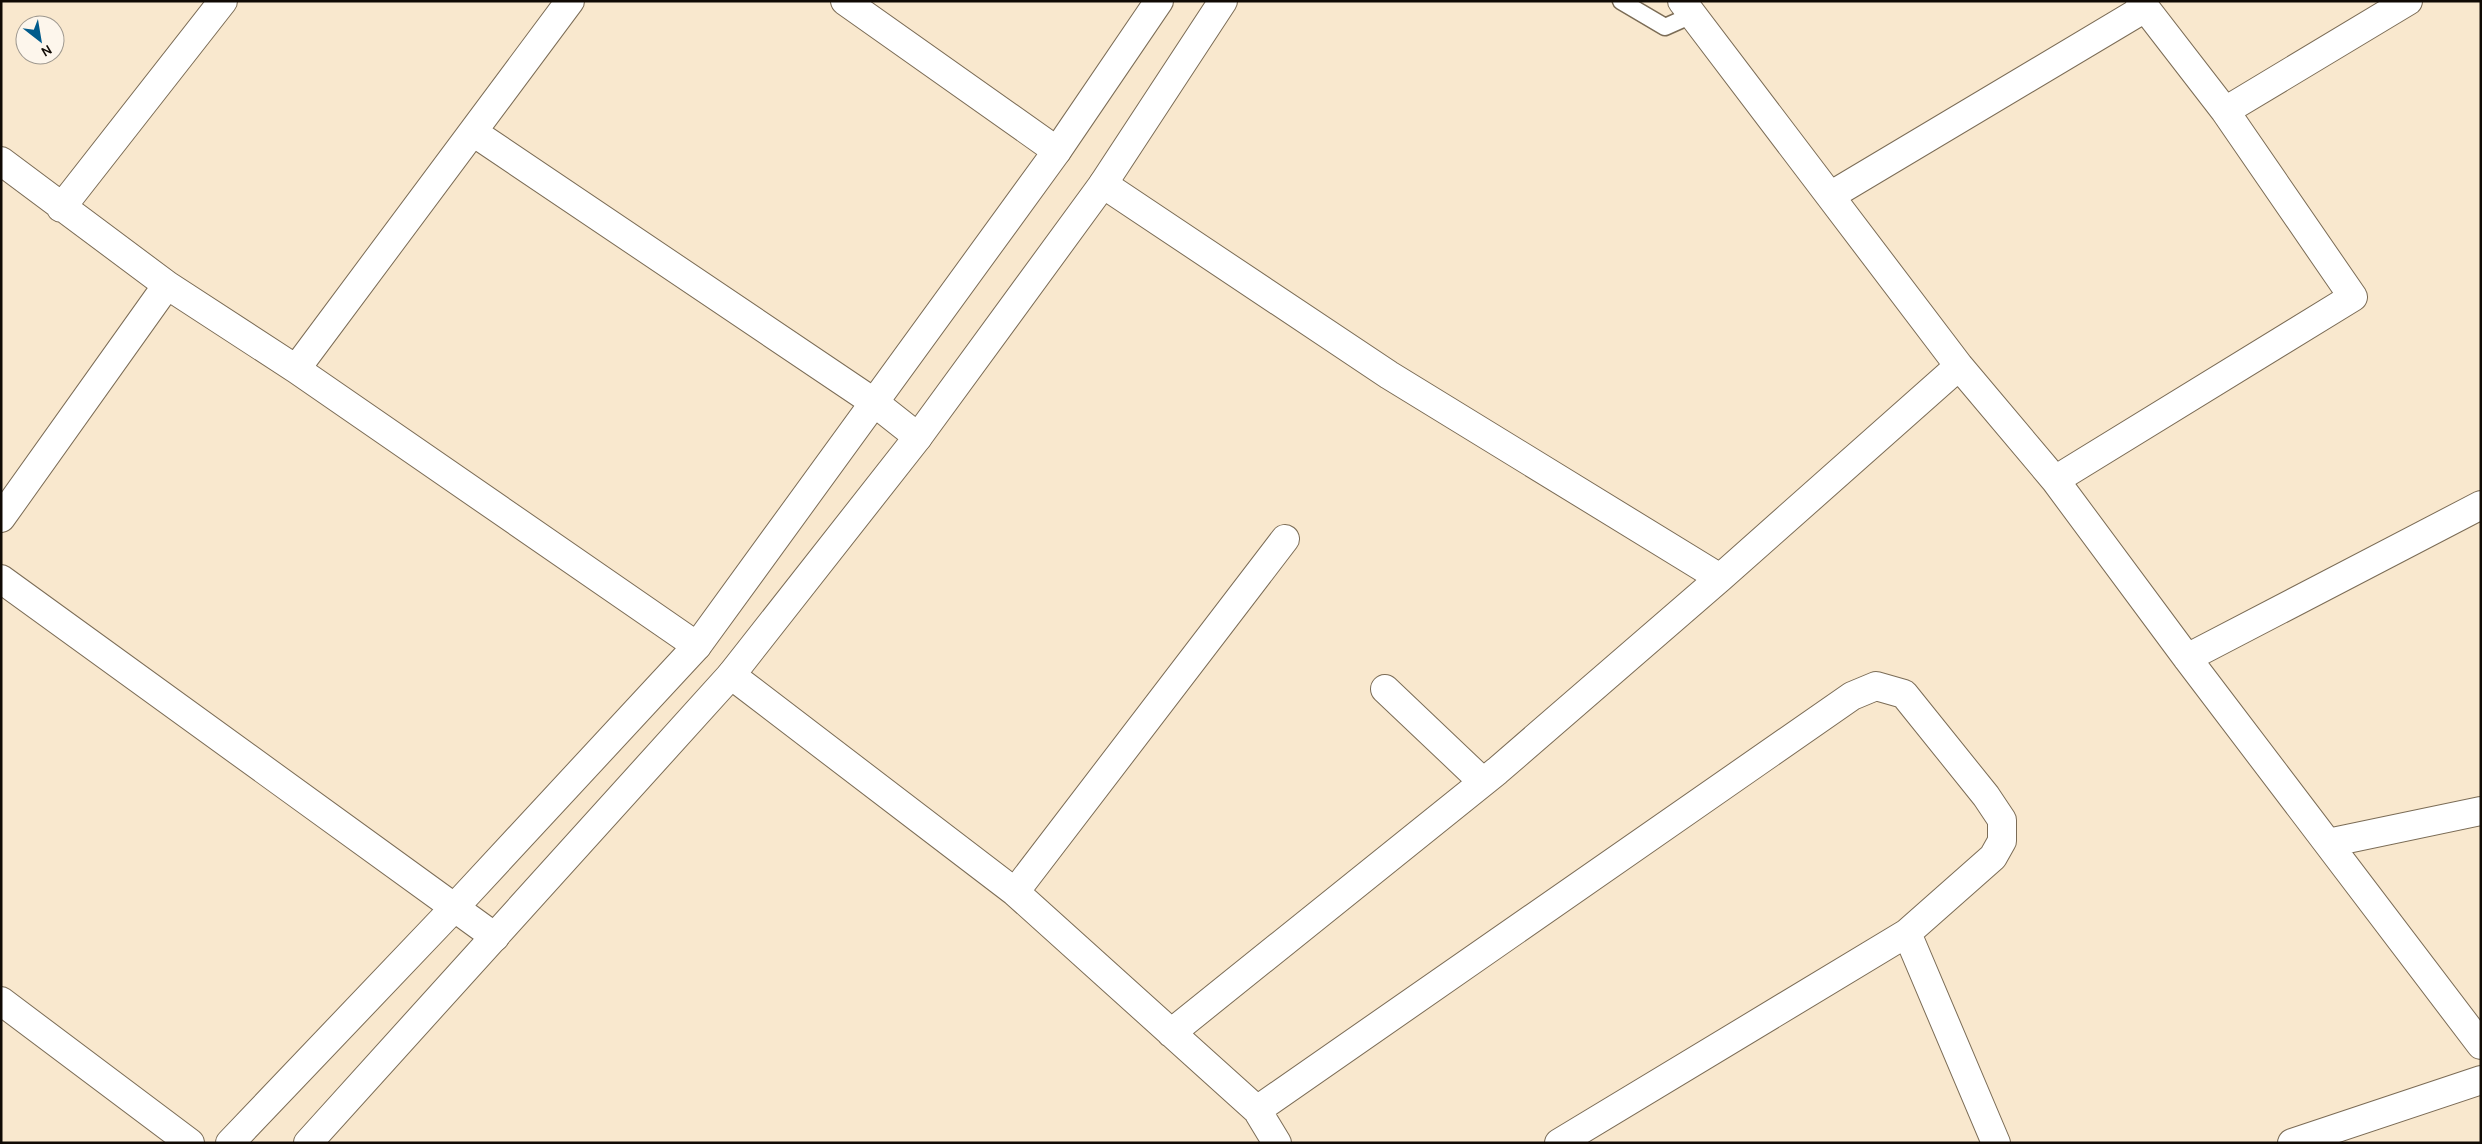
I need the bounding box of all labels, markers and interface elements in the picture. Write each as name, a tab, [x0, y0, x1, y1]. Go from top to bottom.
north arrow	[15, 15, 65, 65]
text: N	[38, 41, 55, 61]

